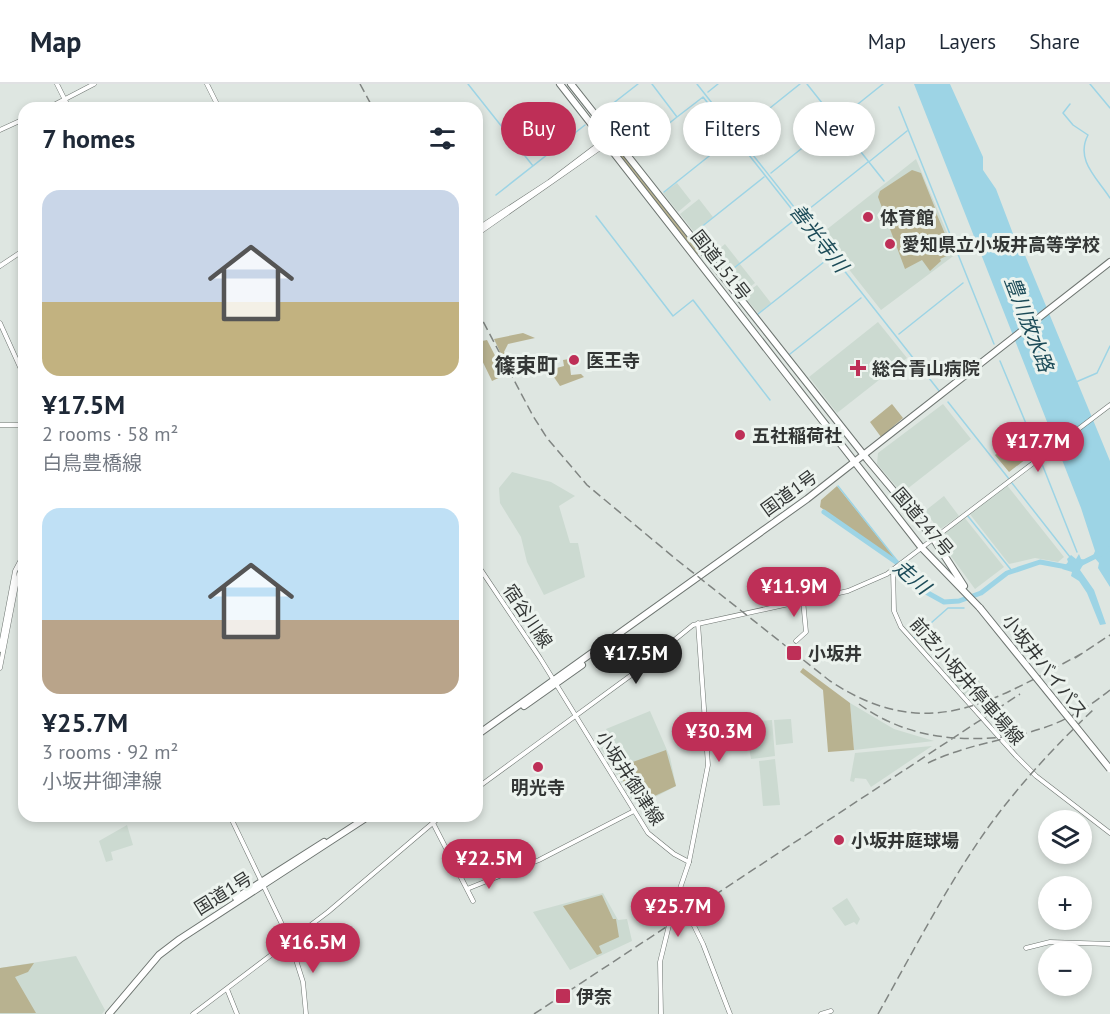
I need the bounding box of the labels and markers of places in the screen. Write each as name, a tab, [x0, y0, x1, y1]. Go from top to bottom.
place label: 体育館	[880, 206, 934, 229]
marker: 体育館	[861, 210, 875, 224]
place label: 愛知県立小坂井高等学校	[902, 233, 1100, 256]
marker: 愛知県立小坂井高等学校	[883, 237, 897, 251]
place label: 医王寺	[586, 349, 640, 372]
marker: 医王寺	[567, 353, 581, 367]
place label: 総合青山病院	[872, 357, 980, 380]
marker: 総合青山病院	[849, 359, 867, 377]
pin: ¥17.7M	[989, 422, 1087, 473]
place label: 五社稲荷社	[752, 424, 842, 447]
marker: 五社稲荷社	[733, 428, 747, 442]
pin: ¥11.9M	[745, 567, 843, 618]
pin: ¥17.5M	[587, 634, 685, 685]
place label: 小坂井	[808, 642, 862, 665]
marker: 小坂井	[785, 644, 803, 662]
pin: ¥30.3M	[670, 712, 768, 763]
marker: 明光寺	[531, 760, 545, 774]
place label: 明光寺	[511, 776, 565, 799]
place label: 小坂井庭球場	[851, 829, 959, 852]
marker: 小坂井庭球場	[832, 833, 846, 847]
pin: ¥22.5M	[440, 839, 538, 890]
pin: ¥25.7M	[629, 887, 727, 938]
pin: ¥16.5M	[264, 923, 362, 974]
place label: 伊奈	[576, 985, 612, 1008]
marker: 伊奈	[554, 987, 572, 1005]

